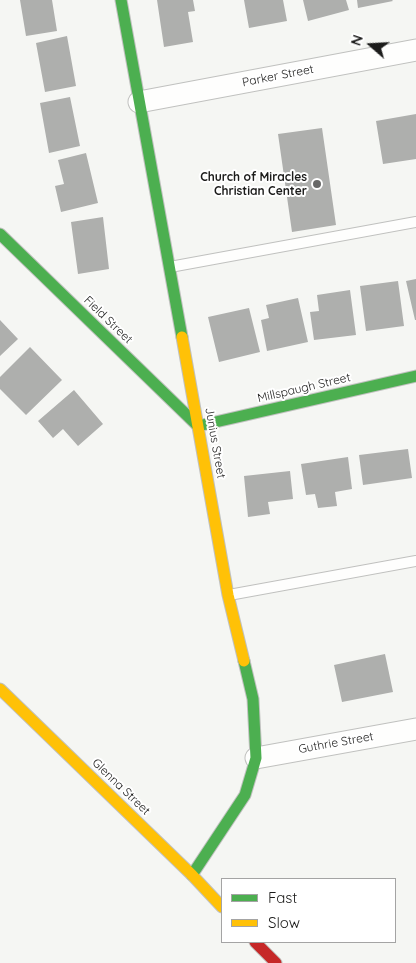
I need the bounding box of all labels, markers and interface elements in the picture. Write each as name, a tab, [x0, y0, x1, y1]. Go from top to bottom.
north arrow	[346, 20, 396, 70]
text: N	[347, 32, 367, 48]
street label: Parker Street	[241, 62, 315, 90]
place label: Church of Miracles Christian Center	[200, 170, 307, 198]
marker: Church of Miracles Christian Center	[311, 178, 323, 190]
street label: Field Street	[81, 293, 135, 347]
street label: Millspaugh Street	[256, 370, 352, 406]
street label: Junius Street	[202, 406, 228, 480]
street label: Guthrie Street	[297, 729, 375, 757]
street label: Glenna Street	[89, 756, 153, 818]
legend	[221, 878, 396, 943]
text: Fast	[268, 888, 297, 907]
text: Slow	[268, 913, 300, 932]

